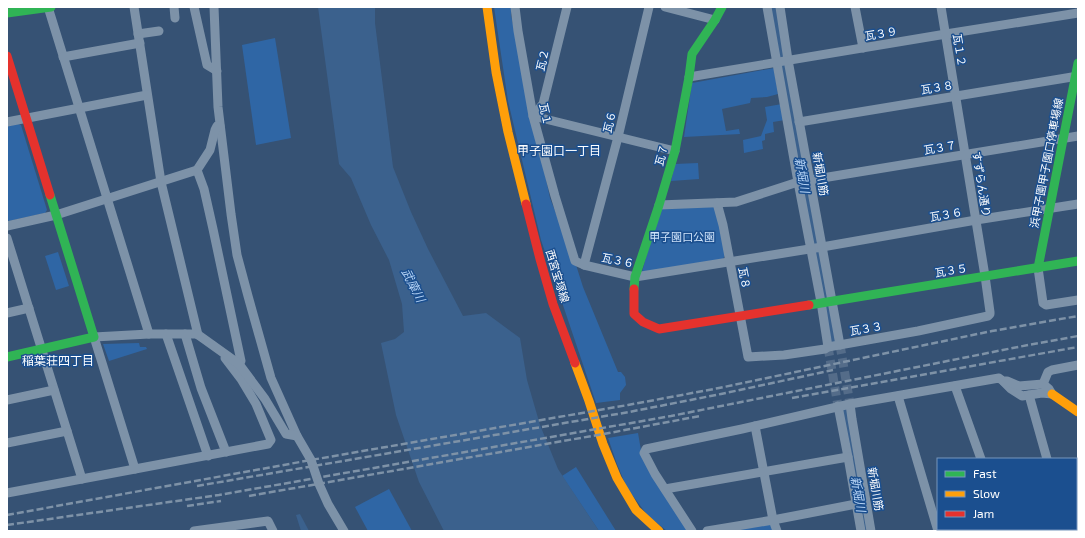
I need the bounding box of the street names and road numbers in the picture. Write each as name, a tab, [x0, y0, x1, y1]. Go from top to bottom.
street label: 瓦３９	[864, 24, 898, 42]
street label: 瓦１２	[951, 33, 969, 67]
street label: 瓦２	[533, 48, 551, 72]
street label: 瓦３８	[920, 78, 954, 96]
street label: 浜甲子園甲子園口停車場線	[1027, 97, 1065, 229]
street label: 瓦１	[537, 102, 555, 126]
street label: 瓦６	[600, 110, 618, 134]
street label: 瓦３７	[923, 138, 957, 156]
street label: 瓦７	[652, 143, 670, 167]
street label: すずらん通り	[970, 150, 994, 218]
street label: 新堀川筋	[811, 151, 831, 197]
street label: 瓦３６	[929, 205, 963, 223]
street label: 西宮宝塚線	[544, 248, 572, 304]
street label: 瓦３６	[601, 250, 635, 270]
street label: 瓦３５	[934, 261, 968, 279]
street label: 瓦８	[737, 266, 753, 290]
street label: 瓦３３	[849, 319, 883, 337]
street label: 新堀川筋	[866, 466, 886, 512]

